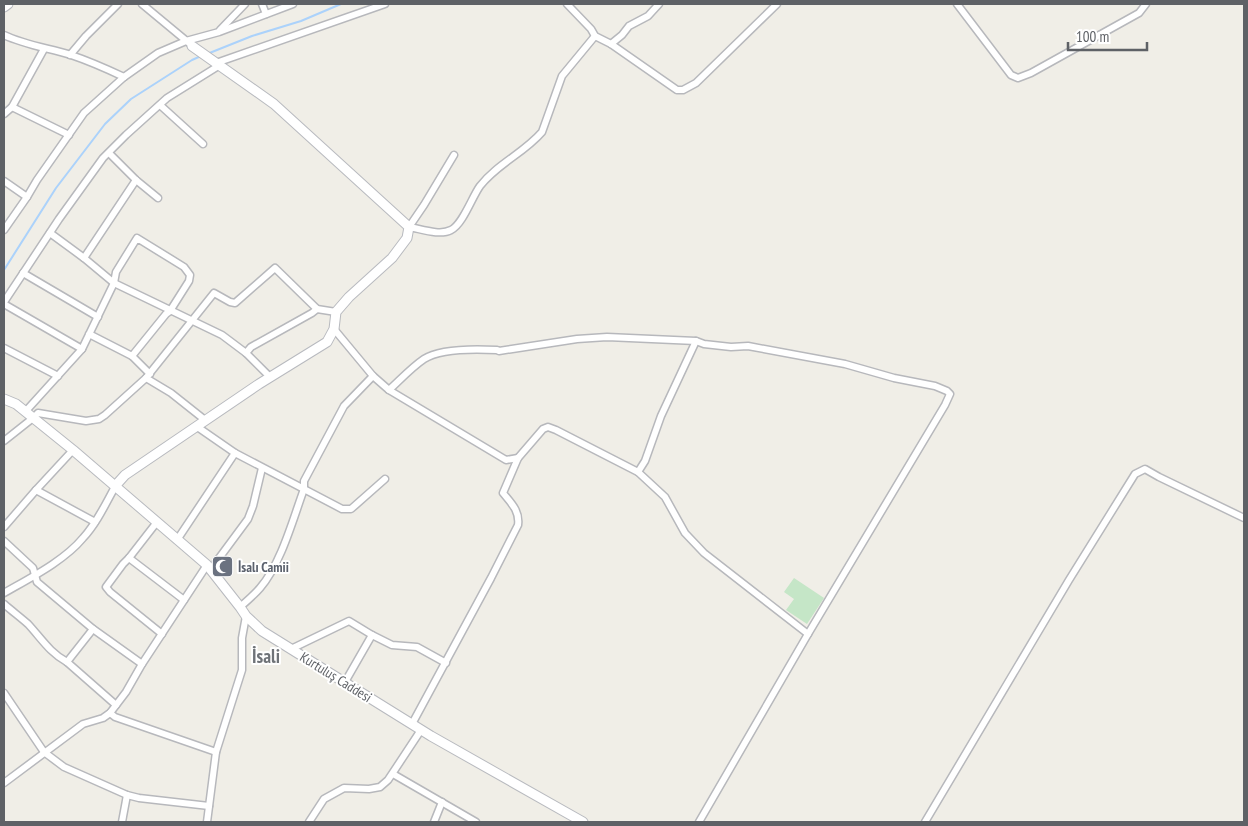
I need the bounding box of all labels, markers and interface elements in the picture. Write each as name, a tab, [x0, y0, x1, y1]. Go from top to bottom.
scale bar	[1068, 20, 1147, 52]
text: 100 m	[1076, 27, 1109, 46]
mosque icon: İsalı Camii	[210, 555, 234, 579]
place label: İsalı Camii	[238, 558, 289, 576]
district label: İsali	[252, 644, 280, 668]
street label: Kurtuluş Caddesi	[297, 648, 375, 706]

